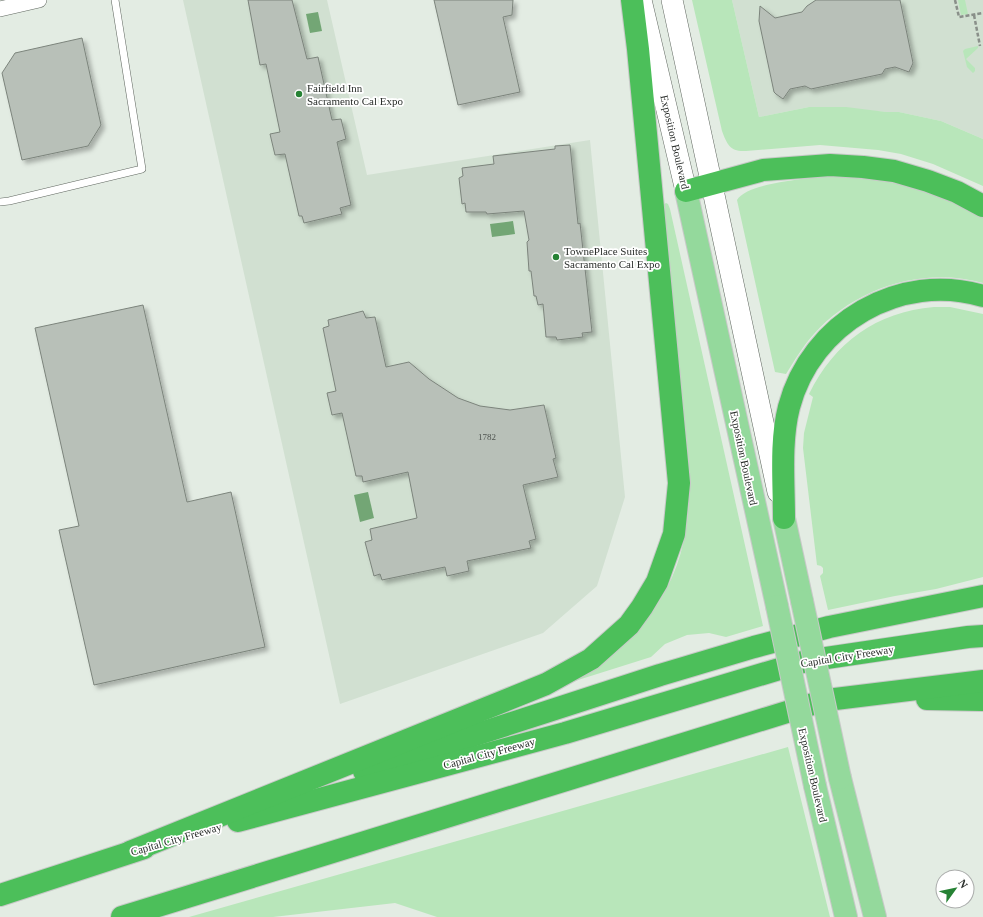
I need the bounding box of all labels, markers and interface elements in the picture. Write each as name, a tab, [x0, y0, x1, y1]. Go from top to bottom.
place label: Fairfield Inn Sacramento Cal Expo	[307, 82, 403, 107]
marker: Fairfield Inn Sacramento Cal Expo	[294, 89, 304, 99]
street label: Exposition Boulevard	[658, 94, 692, 191]
place label: TownePlace Suites Sacramento Cal Expo	[564, 245, 660, 270]
marker: TownePlace Suites Sacramento Cal Expo	[551, 252, 561, 262]
street label: Exposition Boulevard	[728, 410, 760, 507]
house number: 1782	[478, 432, 496, 442]
street label: Capital City Freeway	[800, 643, 895, 669]
street label: Exposition Boulevard	[796, 727, 830, 824]
street label: Capital City Freeway	[442, 735, 536, 771]
street label: Capital City Freeway	[129, 820, 223, 858]
north arrow	[935, 869, 975, 909]
text: N	[956, 877, 971, 890]

